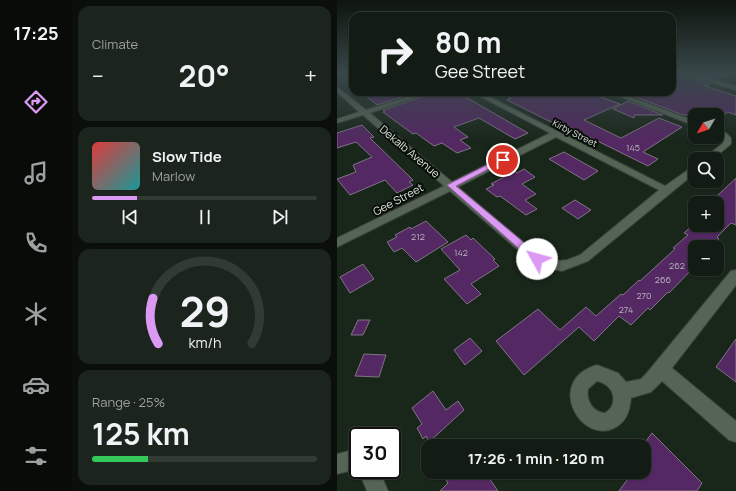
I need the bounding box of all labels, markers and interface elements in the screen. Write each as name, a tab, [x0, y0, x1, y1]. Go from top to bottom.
text: 17:25	[14, 21, 58, 45]
text: 80 m	[435, 23, 501, 61]
icon: right	[369, 28, 421, 80]
text: Climate	[92, 35, 138, 53]
text: 20°	[179, 55, 230, 96]
text: Gee Street	[435, 59, 525, 83]
text: −	[92, 61, 104, 91]
text: +	[304, 61, 317, 91]
icon: directions	[22, 88, 50, 116]
north arrow	[688, 108, 724, 144]
map controls	[688, 108, 724, 276]
street label: Kirby Street	[550, 116, 600, 150]
street label: Dekalb Avenue	[377, 121, 444, 181]
house number: 145	[626, 141, 640, 154]
pin	[486, 143, 520, 177]
text: Slow Tide	[152, 146, 222, 167]
icon: arrive	[492, 149, 514, 171]
button: search	[688, 152, 724, 188]
icon: music	[22, 159, 50, 187]
text: Marlow	[152, 167, 195, 185]
street label: Gee Street	[370, 179, 426, 219]
button: +	[688, 196, 724, 232]
icon: previous	[119, 206, 141, 228]
icon: pause	[194, 206, 216, 228]
icon: next	[269, 206, 291, 228]
icon: phone	[22, 229, 50, 257]
house number: 212	[411, 230, 425, 243]
position arrow	[516, 238, 558, 280]
button: −	[688, 240, 724, 276]
house number: 142	[454, 246, 468, 259]
house number: 262	[669, 259, 685, 272]
house number: 266	[655, 273, 672, 286]
text: 29	[179, 283, 230, 339]
house number: 270	[636, 289, 652, 302]
icon: climate	[22, 300, 50, 328]
house number: 274	[619, 303, 633, 316]
text: km/h	[188, 333, 221, 352]
icon: car	[22, 371, 50, 399]
text: Range · 25%	[92, 393, 165, 411]
text: 125 km	[92, 413, 190, 454]
speed limit sign: 30	[349, 427, 401, 479]
icon: filters	[22, 442, 50, 470]
text: 17:26 · 1 min · 120 m	[468, 448, 604, 469]

